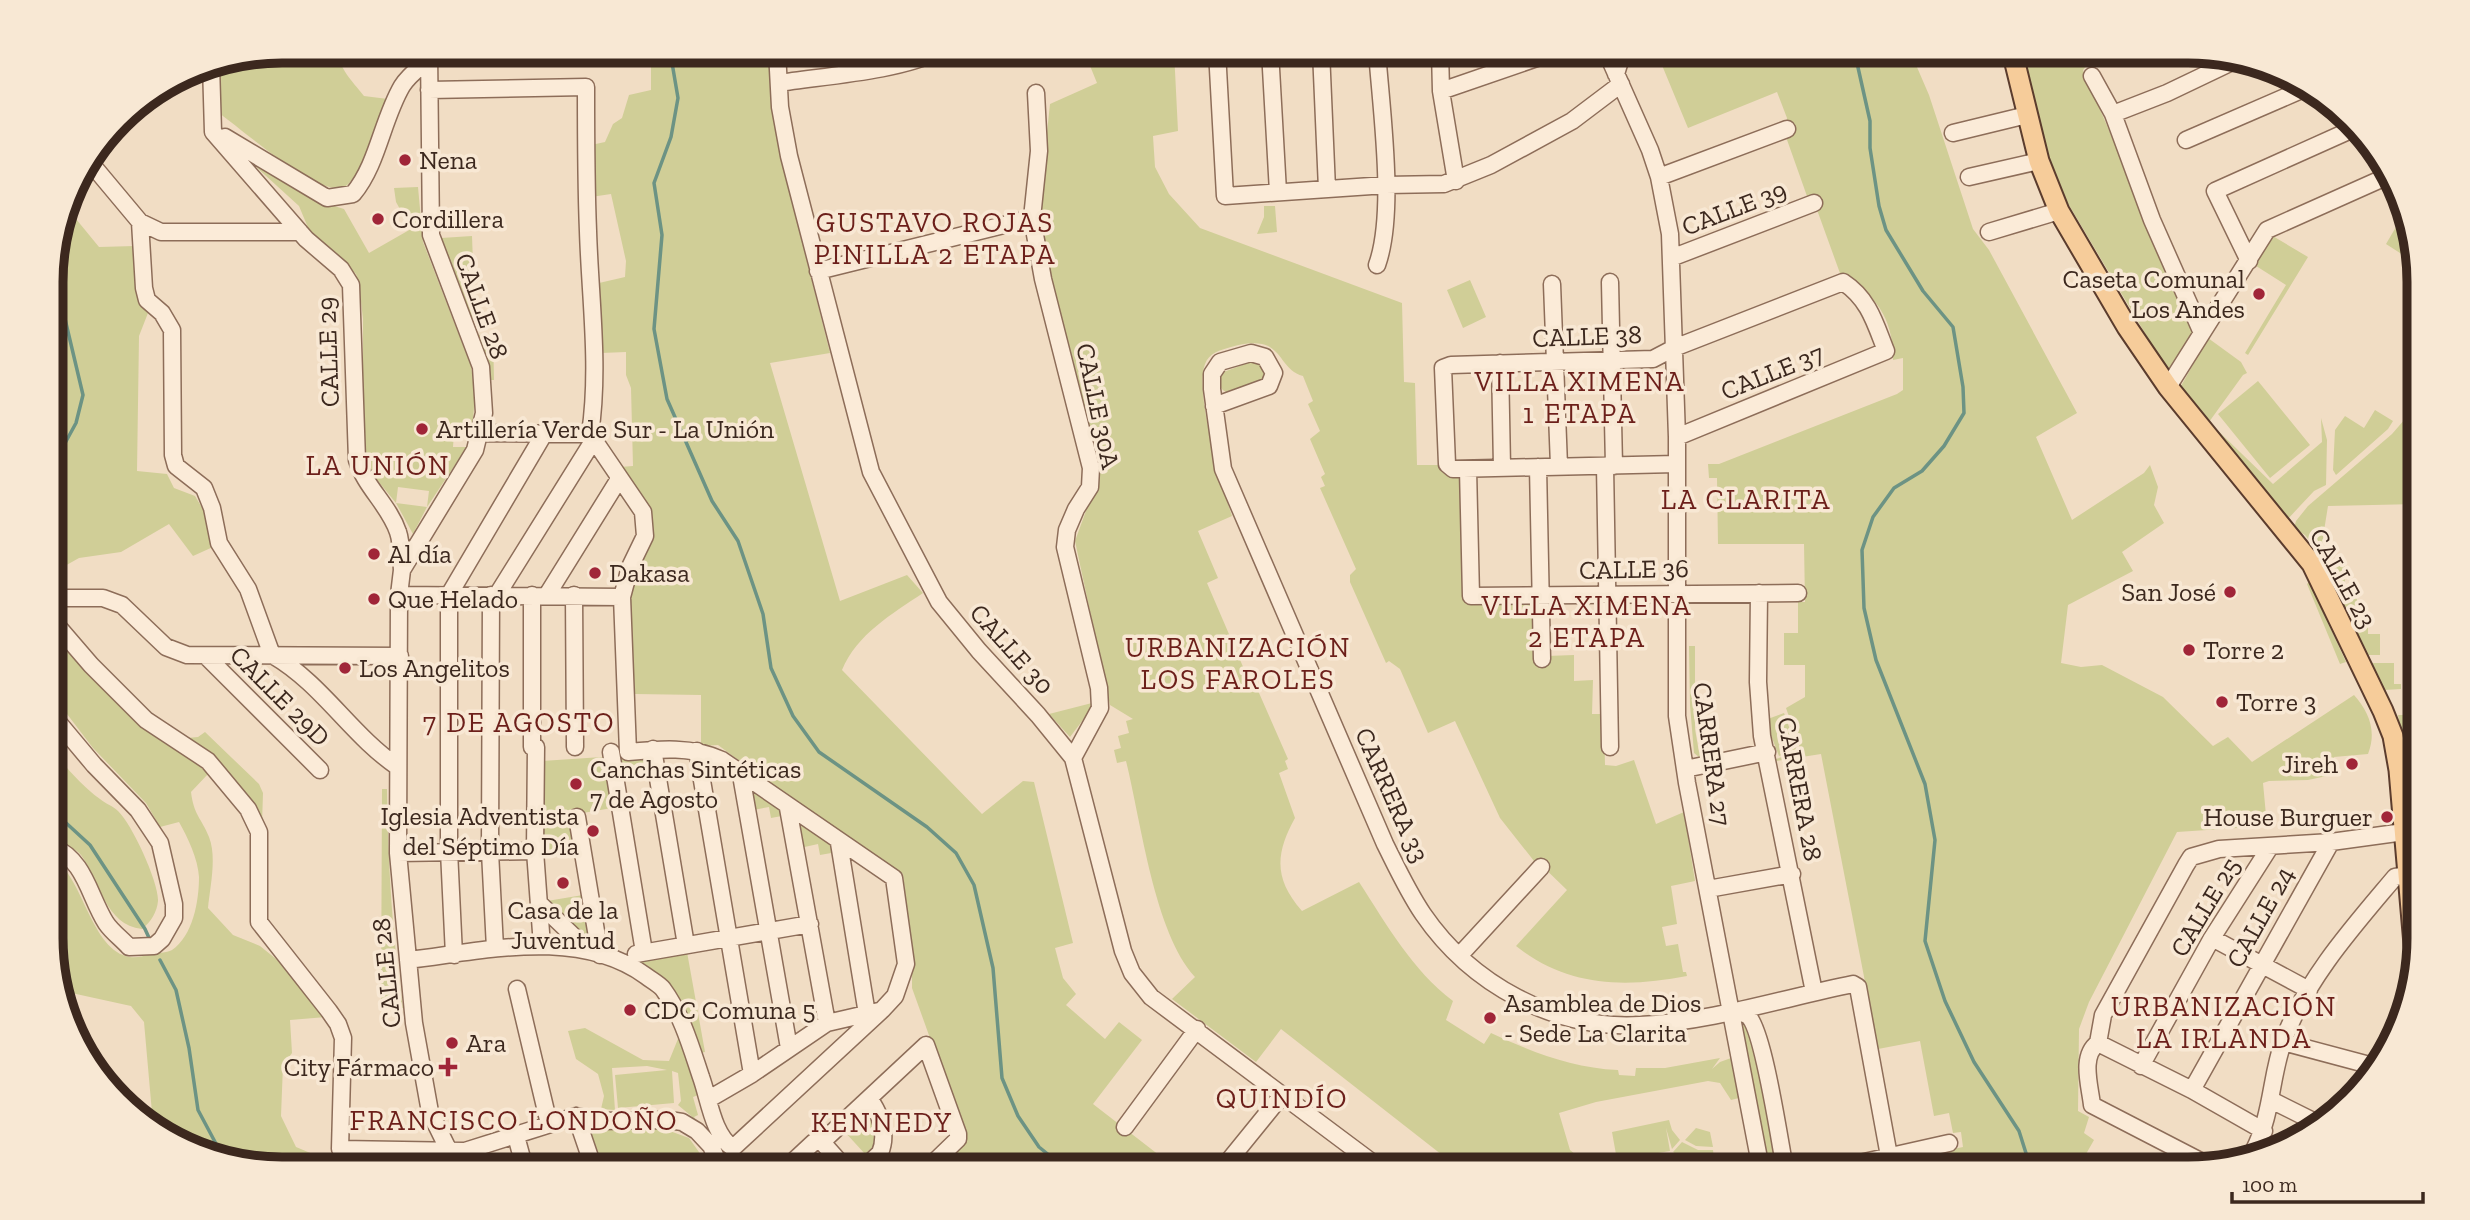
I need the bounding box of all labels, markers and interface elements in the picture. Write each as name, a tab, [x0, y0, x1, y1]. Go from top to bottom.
place label: Nena	[419, 144, 478, 176]
marker: Nena	[397, 152, 413, 168]
street label: CALLE 39	[1677, 173, 1791, 243]
place label: Cordillera	[392, 203, 505, 235]
district label: GUSTAVO ROJAS PINILLA 2 ETAPA	[814, 206, 1056, 271]
marker: Cordillera	[370, 211, 386, 227]
street label: CALLE 28	[448, 249, 516, 363]
place label: Caseta Comunal Los Andes	[2062, 263, 2245, 325]
marker: Caseta Comunal Los Andes	[2251, 286, 2267, 302]
street label: CALLE 29	[310, 296, 346, 408]
street label: CALLE 38	[1532, 318, 1642, 354]
street label: CALLE 37	[1716, 337, 1828, 407]
street label: CALLE 30A	[1069, 340, 1127, 473]
district label: VILLA XIMENA 1 ETAPA	[1473, 365, 1686, 430]
place label: Artillería Verde Sur - La Unión	[436, 413, 774, 445]
marker: Artillería Verde Sur - La Unión	[414, 421, 430, 437]
district label: LA UNIÓN	[306, 449, 450, 482]
district label: LA CLARITA	[1661, 483, 1831, 516]
street label: CALLE 23	[2303, 522, 2383, 634]
place label: Al día	[388, 538, 452, 570]
marker: Al día	[366, 546, 382, 562]
street label: CALLE 36	[1579, 552, 1689, 586]
place label: Dakasa	[609, 557, 690, 589]
marker: Dakasa	[587, 565, 603, 581]
place label: San José	[2121, 576, 2216, 608]
place label: Que Helado	[388, 583, 518, 615]
marker: San José	[2222, 584, 2238, 600]
district label: VILLA XIMENA 2 ETAPA	[1480, 589, 1693, 654]
marker: Que Helado	[366, 591, 382, 607]
street label: CALLE 30	[963, 597, 1061, 701]
district label: URBANIZACIÓN LOS FAROLES	[1125, 631, 1351, 696]
place label: Torre 2	[2203, 634, 2284, 666]
street label: CALLE 29D	[223, 639, 337, 753]
marker: Torre 2	[2181, 642, 2197, 658]
place label: Los Angelitos	[359, 652, 510, 684]
marker: Los Angelitos	[337, 660, 353, 676]
street label: CARRERA 27	[1686, 680, 1738, 828]
place label: Torre 3	[2236, 686, 2316, 718]
marker: Torre 3	[2214, 694, 2230, 710]
district label: 7 DE AGOSTO	[423, 706, 615, 739]
street label: CARRERA 28	[1770, 714, 1830, 864]
street label: CARRERA 33	[1348, 723, 1436, 867]
place label: Jireh	[2282, 748, 2338, 780]
place label: Canchas Sintéticas 7 de Agosto	[590, 753, 801, 815]
marker: Jireh	[2344, 756, 2360, 772]
marker: Canchas Sintéticas 7 de Agosto	[568, 776, 584, 792]
place label: Iglesia Adventista del Séptimo Día	[381, 800, 579, 862]
place label: House Burguer	[2203, 801, 2373, 833]
marker: House Burguer	[2379, 809, 2395, 825]
marker: Iglesia Adventista del Séptimo Día	[585, 823, 601, 839]
street label: CALLE 25	[2163, 852, 2247, 962]
street label: CALLE 24	[2219, 861, 2301, 973]
marker: Casa de la Juventud	[555, 875, 571, 891]
place label: Casa de la Juventud	[507, 894, 619, 956]
street label: CALLE 28	[364, 916, 408, 1030]
place label: Asamblea de Dios - Sede La Clarita	[1504, 987, 1701, 1049]
district label: URBANIZACIÓN LA IRLANDA	[2111, 990, 2337, 1055]
place label: CDC Comuna 5	[644, 994, 816, 1026]
marker: CDC Comuna 5	[622, 1002, 638, 1018]
marker: Asamblea de Dios - Sede La Clarita	[1482, 1010, 1498, 1026]
place label: Ara	[466, 1027, 507, 1059]
marker: Ara	[444, 1035, 460, 1051]
place label: City Fármaco	[284, 1051, 434, 1083]
marker: City Fármaco	[440, 1059, 456, 1075]
district label: QUINDÍO	[1216, 1082, 1348, 1115]
district label: FRANCISCO LONDOÑO	[350, 1104, 678, 1137]
district label: KENNEDY	[811, 1106, 953, 1139]
scale bar	[2232, 1160, 2423, 1204]
text: 100 m	[2242, 1172, 2297, 1197]

